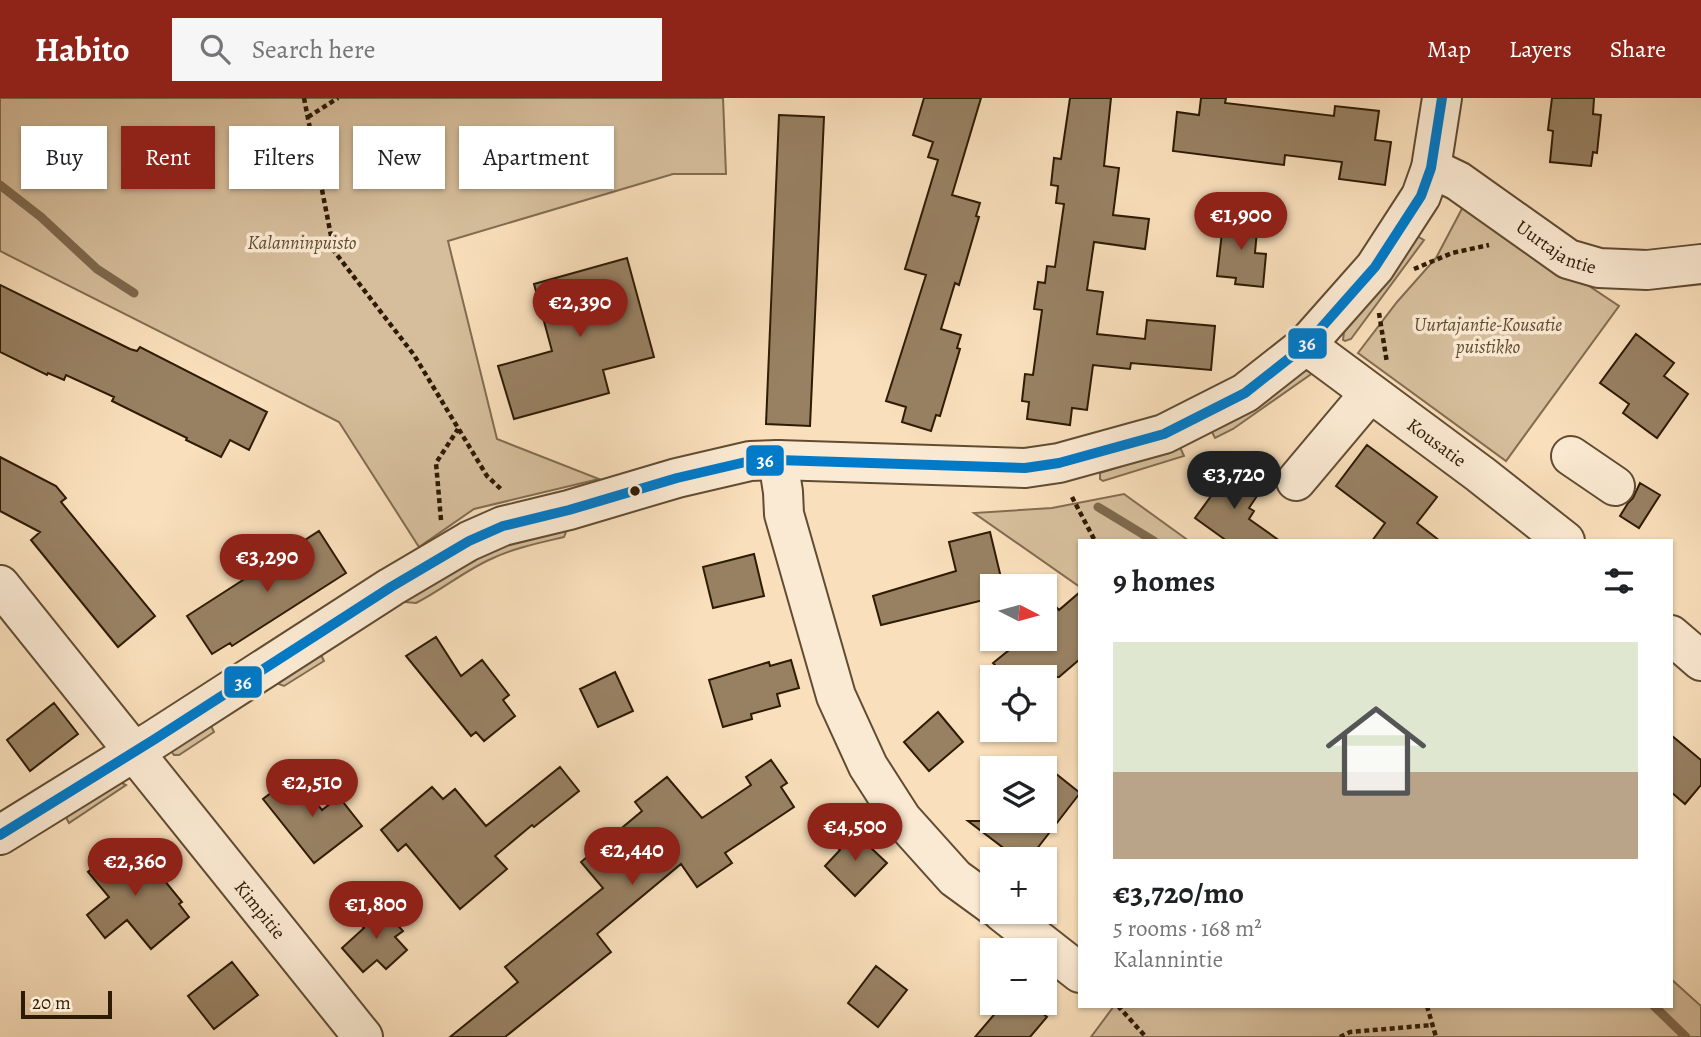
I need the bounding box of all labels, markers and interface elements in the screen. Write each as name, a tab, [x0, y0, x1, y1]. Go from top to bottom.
search box	[172, 18, 662, 81]
text: Habito	[35, 27, 130, 72]
icon: search	[196, 30, 234, 68]
text: Search here	[252, 32, 375, 67]
text: Map	[1427, 33, 1471, 65]
text: Layers	[1509, 33, 1572, 65]
text: Share	[1610, 33, 1666, 65]
chip: Buy	[21, 126, 107, 189]
chip: Rent	[121, 126, 215, 189]
chip: Filters	[229, 126, 339, 189]
chip: New	[353, 126, 445, 189]
chip: Apartment	[459, 126, 614, 189]
pin: €1,900	[1184, 192, 1298, 252]
text: €1,900	[1210, 199, 1272, 230]
street label: Uurtajantie	[1510, 214, 1599, 281]
park label: Kalanninpuisto	[248, 230, 357, 256]
pin: €2,390	[523, 280, 637, 339]
text: €2,390	[549, 286, 611, 317]
park label: Uurtajantie-Kousatie puistikko	[1414, 312, 1562, 360]
line badge: 36	[1287, 327, 1328, 360]
text: 36	[1298, 331, 1316, 357]
street label: Kousatie	[1401, 412, 1471, 474]
line badge: 36	[745, 444, 785, 477]
text: 36	[756, 448, 774, 474]
pin: €3,720	[1177, 452, 1291, 511]
text: €3,720	[1203, 458, 1265, 489]
unlabelled marker	[628, 484, 642, 498]
pin: €3,290	[210, 534, 324, 594]
text: €3,290	[236, 541, 298, 572]
text: 9 homes	[1113, 561, 1215, 601]
icon: filters	[1600, 562, 1638, 600]
north arrow	[980, 574, 1057, 651]
map controls	[980, 574, 1057, 1015]
line badge: 36	[223, 665, 263, 699]
button: locate	[980, 665, 1057, 742]
text: 36	[234, 670, 252, 696]
icon: home	[1313, 688, 1439, 814]
button: layers	[980, 756, 1057, 833]
pin: €2,510	[255, 760, 369, 819]
text: €2,510	[282, 766, 342, 797]
pin: €4,500	[798, 804, 912, 863]
text: €4,500	[823, 810, 887, 841]
pin: €2,440	[575, 828, 689, 887]
text: €2,440	[600, 834, 664, 865]
pin: €2,360	[78, 838, 192, 898]
text: €2,360	[104, 845, 166, 876]
button: +	[980, 847, 1057, 924]
text: €3,720/mo	[1113, 873, 1244, 913]
street label: Kimpitie	[228, 875, 291, 945]
pin: €1,800	[319, 882, 433, 941]
text: €1,800	[345, 888, 407, 919]
text: 5 rooms · 168 m²	[1113, 913, 1262, 944]
button: −	[980, 938, 1057, 1015]
text: Kalannintie	[1113, 944, 1223, 975]
scale bar	[21, 988, 112, 1020]
text: 20 m	[32, 990, 71, 1016]

